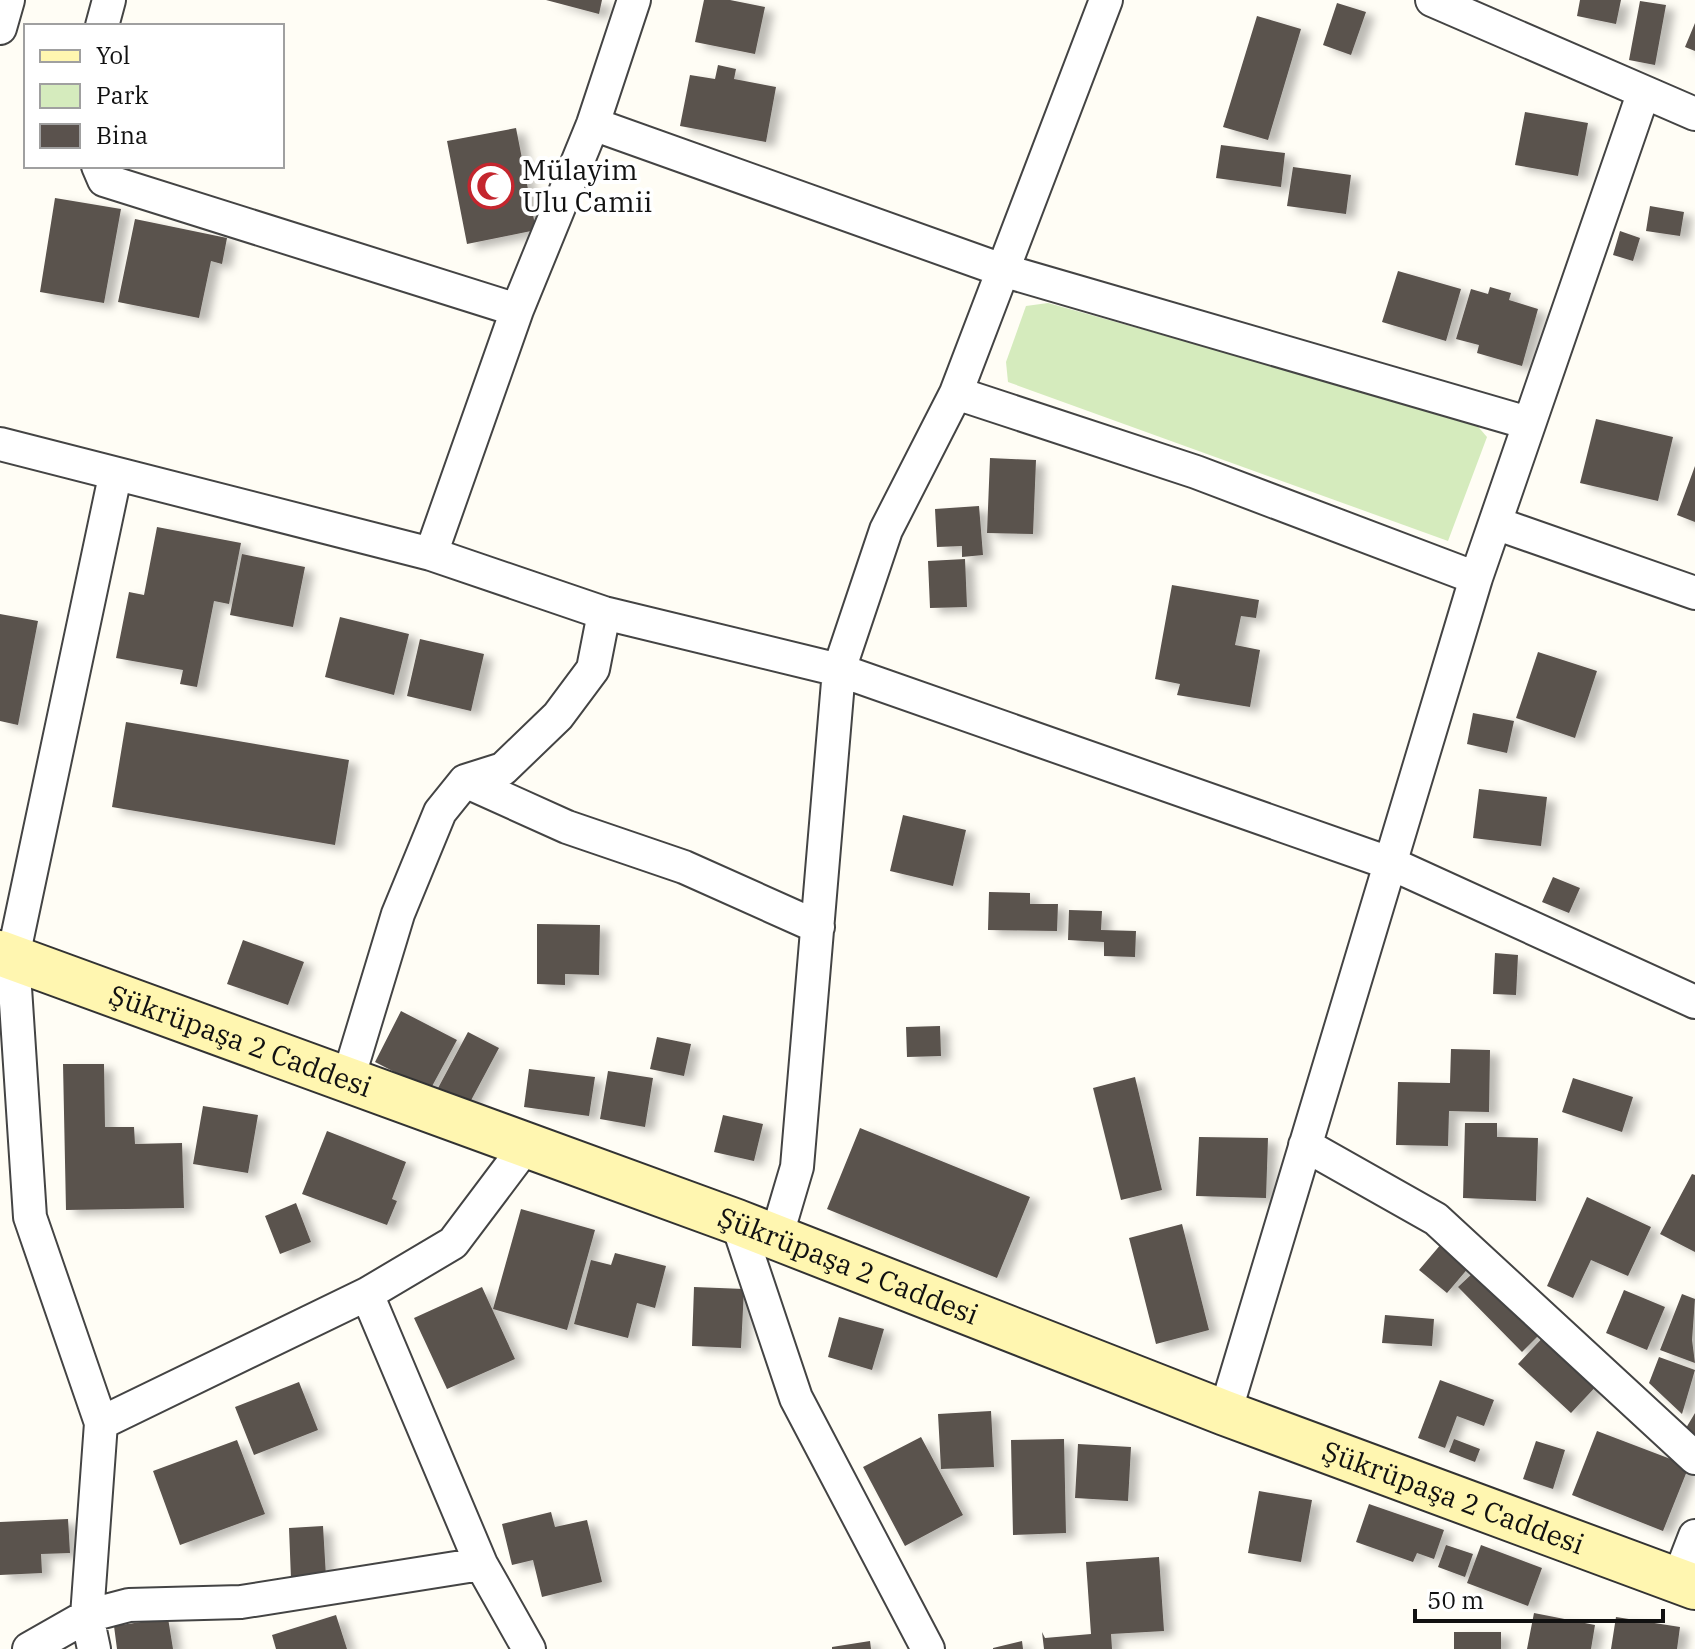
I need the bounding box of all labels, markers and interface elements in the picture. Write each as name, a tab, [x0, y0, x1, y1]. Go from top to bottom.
legend	[24, 24, 284, 168]
text: Yol	[96, 39, 130, 71]
text: Park	[96, 79, 148, 111]
text: Bina	[96, 119, 148, 151]
place label: Mülayim Ulu Camii	[522, 151, 652, 220]
mosque icon: Mülayim Ulu Camii	[467, 162, 515, 210]
street label: Şükrüpaşa 2 Caddesi	[104, 975, 377, 1105]
street label: Şükrüpaşa 2 Caddesi	[713, 1198, 984, 1333]
street label: Şükrüpaşa 2 Caddesi	[1317, 1432, 1590, 1562]
scale bar	[1415, 1573, 1663, 1623]
text: 50 m	[1427, 1584, 1484, 1616]

